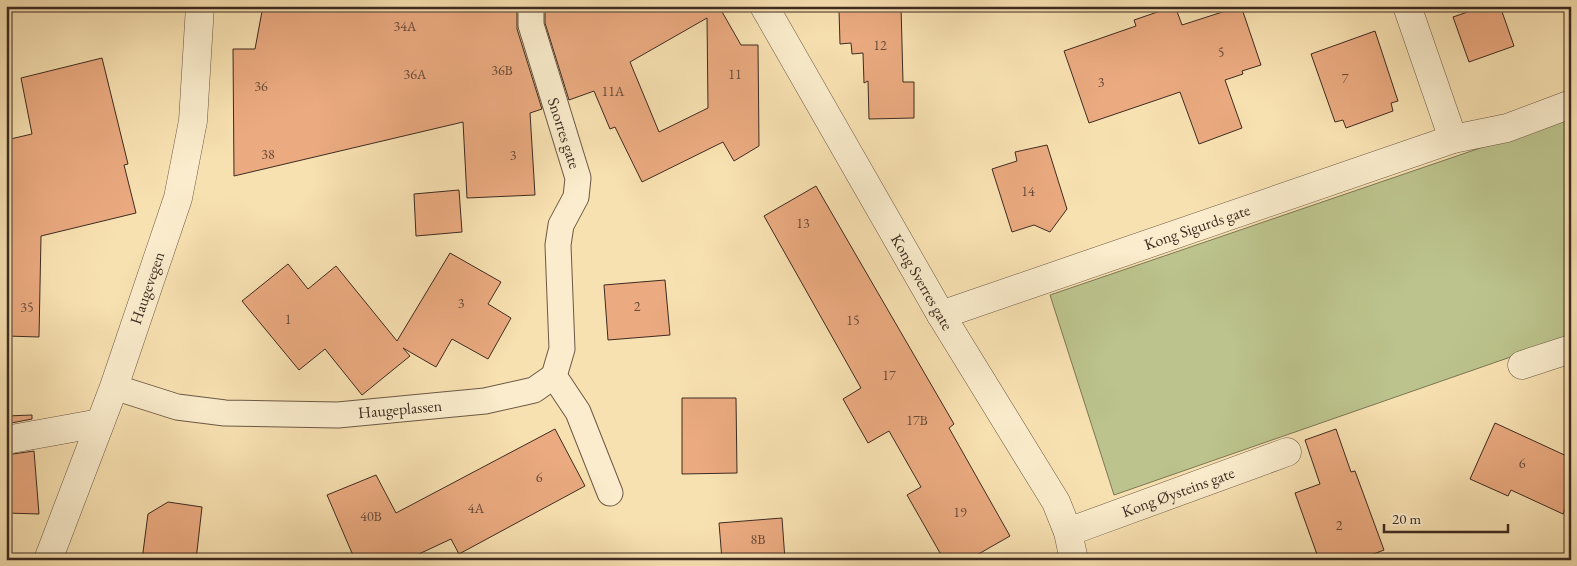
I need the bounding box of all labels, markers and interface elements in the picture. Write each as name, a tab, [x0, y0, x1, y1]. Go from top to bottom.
house number: 34A	[393, 17, 417, 35]
house number: 12	[873, 36, 887, 54]
house number: 5	[1218, 43, 1224, 61]
house number: 36B	[491, 61, 513, 79]
house number: 36A	[403, 65, 427, 83]
house number: 11	[728, 65, 742, 83]
house number: 7	[1342, 69, 1349, 87]
house number: 3	[1098, 73, 1105, 91]
house number: 36	[254, 77, 268, 95]
house number: 11A	[601, 82, 625, 100]
street label: Snorres gate	[543, 95, 585, 171]
house number: 38	[261, 145, 275, 163]
house number: 3	[510, 146, 517, 164]
house number: 14	[1021, 182, 1035, 200]
street label: Kong Sigurds gate	[1141, 199, 1253, 255]
house number: 13	[796, 214, 810, 232]
street label: Kong Sverres gate	[886, 230, 958, 334]
street label: Haugevegen	[125, 248, 169, 327]
house number: 3	[458, 294, 465, 312]
house number: 2	[634, 297, 641, 315]
house number: 35	[20, 298, 34, 316]
house number: 1	[285, 310, 291, 328]
house number: 15	[846, 311, 860, 329]
house number: 17	[882, 366, 896, 384]
street label: Haugeplassen	[357, 395, 443, 423]
house number: 17B	[906, 411, 928, 429]
house number: 6	[1519, 454, 1526, 472]
street label: Kong Øysteins gate	[1119, 462, 1237, 522]
house number: 6	[536, 468, 543, 486]
house number: 4A	[468, 499, 485, 517]
scale bar	[1384, 501, 1508, 533]
house number: 19	[953, 503, 967, 521]
house number: 40B	[360, 507, 382, 525]
text: 20 m	[1392, 509, 1421, 528]
house number: 2	[1336, 516, 1343, 534]
house number: 8B	[751, 530, 765, 548]

